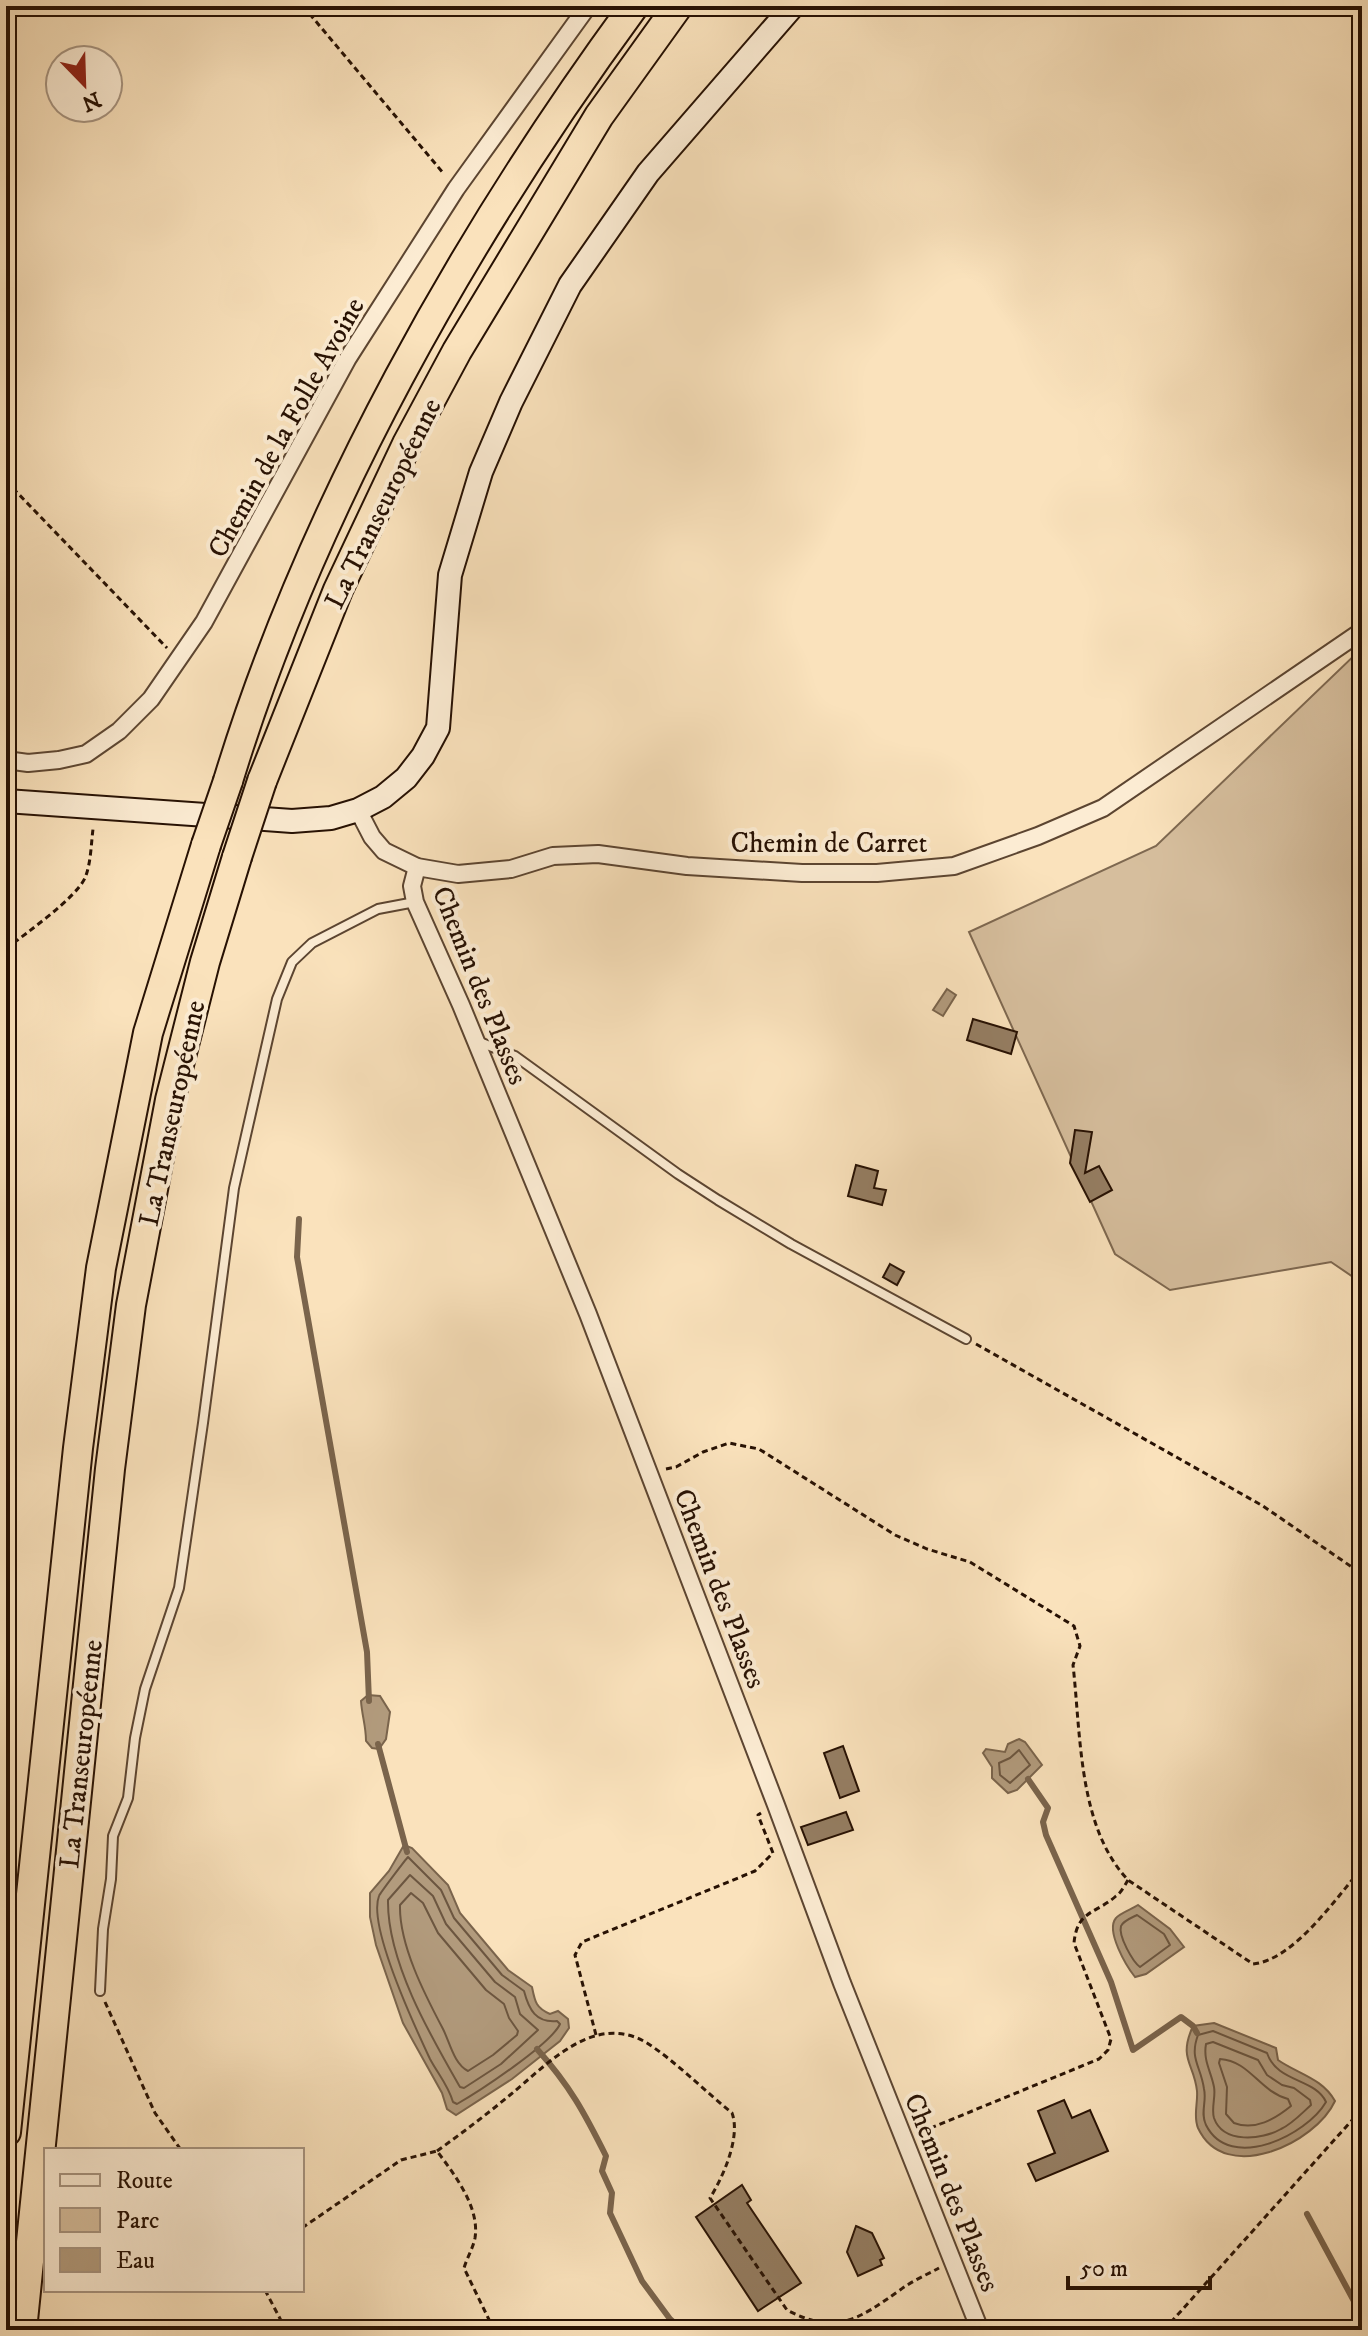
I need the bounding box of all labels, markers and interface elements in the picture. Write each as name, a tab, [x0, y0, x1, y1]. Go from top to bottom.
north arrow	[44, 44, 124, 124]
text: N	[78, 85, 105, 117]
street label: Chemin de la Folle Avoine	[200, 292, 372, 564]
street label: La Transeuropéenne	[317, 393, 449, 615]
street label: Chemin de Carret	[730, 826, 928, 861]
street label: Chemin des Plasses	[424, 881, 535, 1090]
street label: La Transeuropéenne	[131, 997, 213, 1229]
street label: Chemin des Plasses	[666, 1484, 774, 1693]
street label: La Transeuropéenne	[52, 1638, 111, 1870]
street label: Chemin des Plasses	[896, 2088, 1007, 2297]
legend	[44, 2148, 304, 2292]
text: Route	[116, 2166, 173, 2196]
text: Parc	[116, 2206, 159, 2236]
scale bar	[1068, 2240, 1210, 2290]
text: Eau	[116, 2246, 155, 2276]
text: 50 m	[1080, 2254, 1128, 2284]

